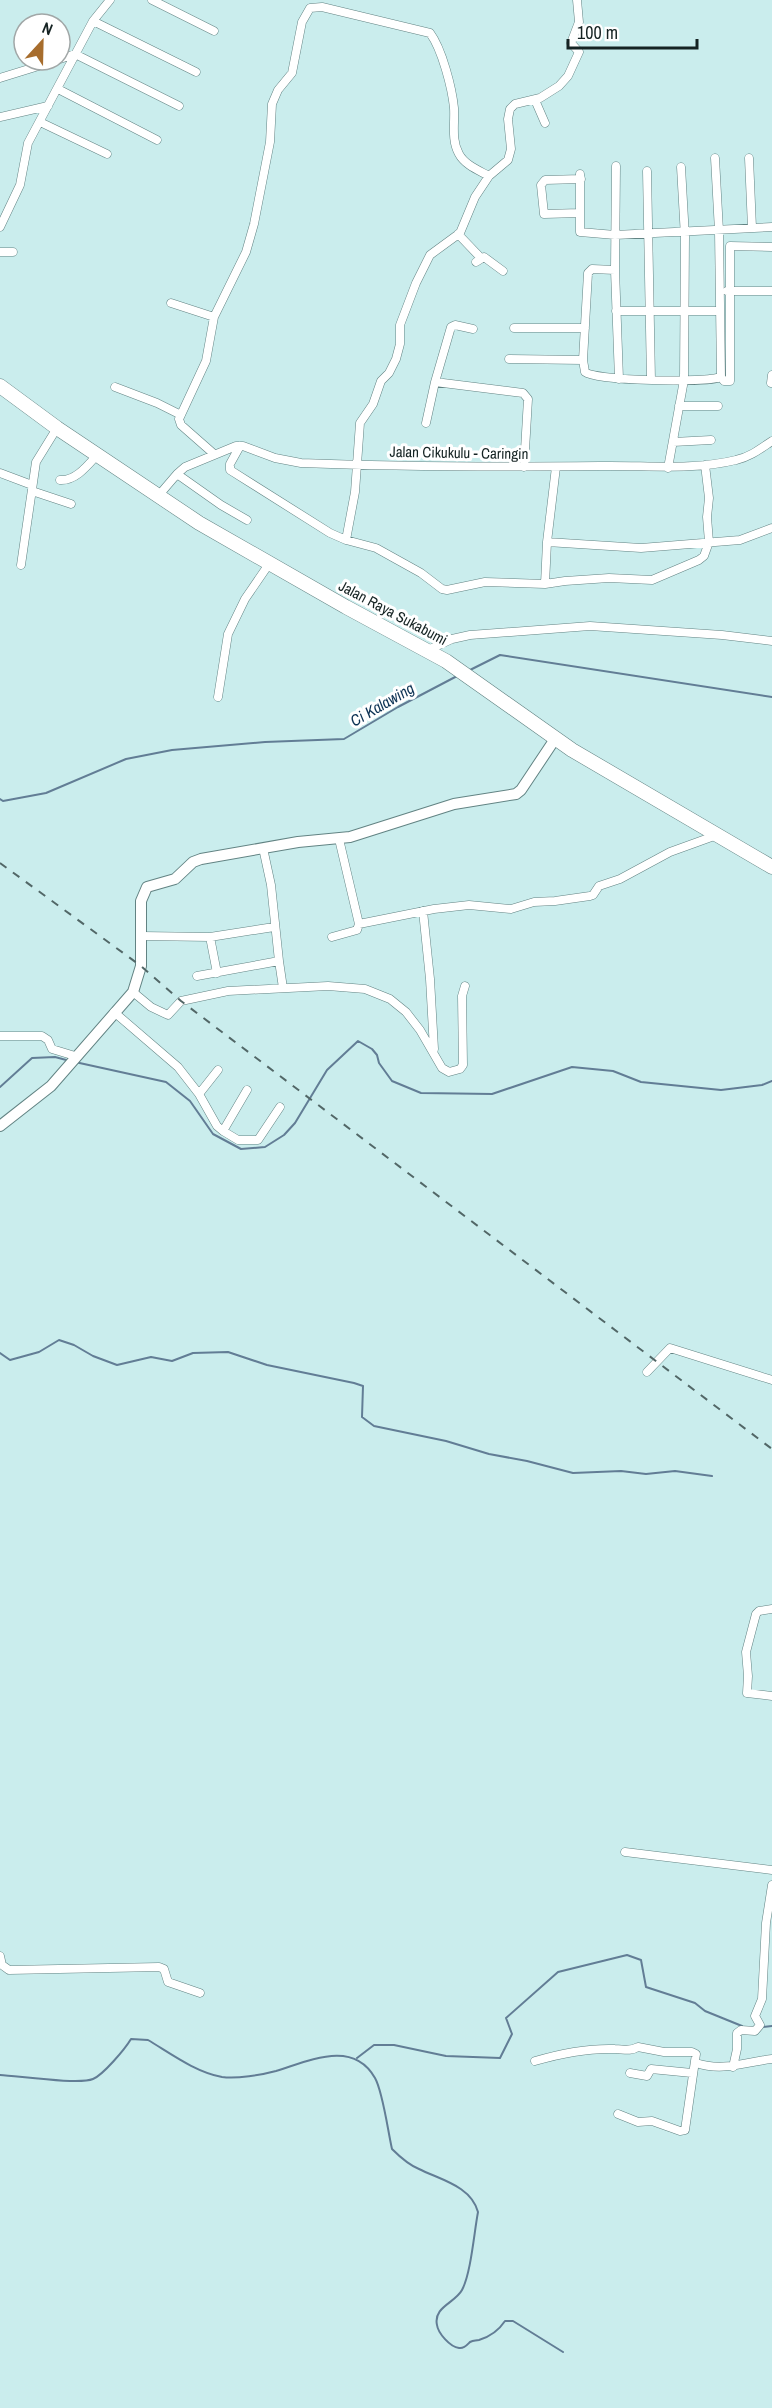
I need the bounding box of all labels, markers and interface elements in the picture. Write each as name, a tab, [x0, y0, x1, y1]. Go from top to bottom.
north arrow	[12, 12, 72, 72]
scale bar	[568, 12, 697, 50]
text: N	[39, 16, 56, 40]
text: 100 m	[577, 20, 618, 45]
street label: Jalan Cikukulu - Caringin	[389, 441, 529, 464]
street label: Jalan Raya Sukabumi	[335, 575, 451, 650]
water label: Ci Kalawing	[346, 677, 418, 731]

